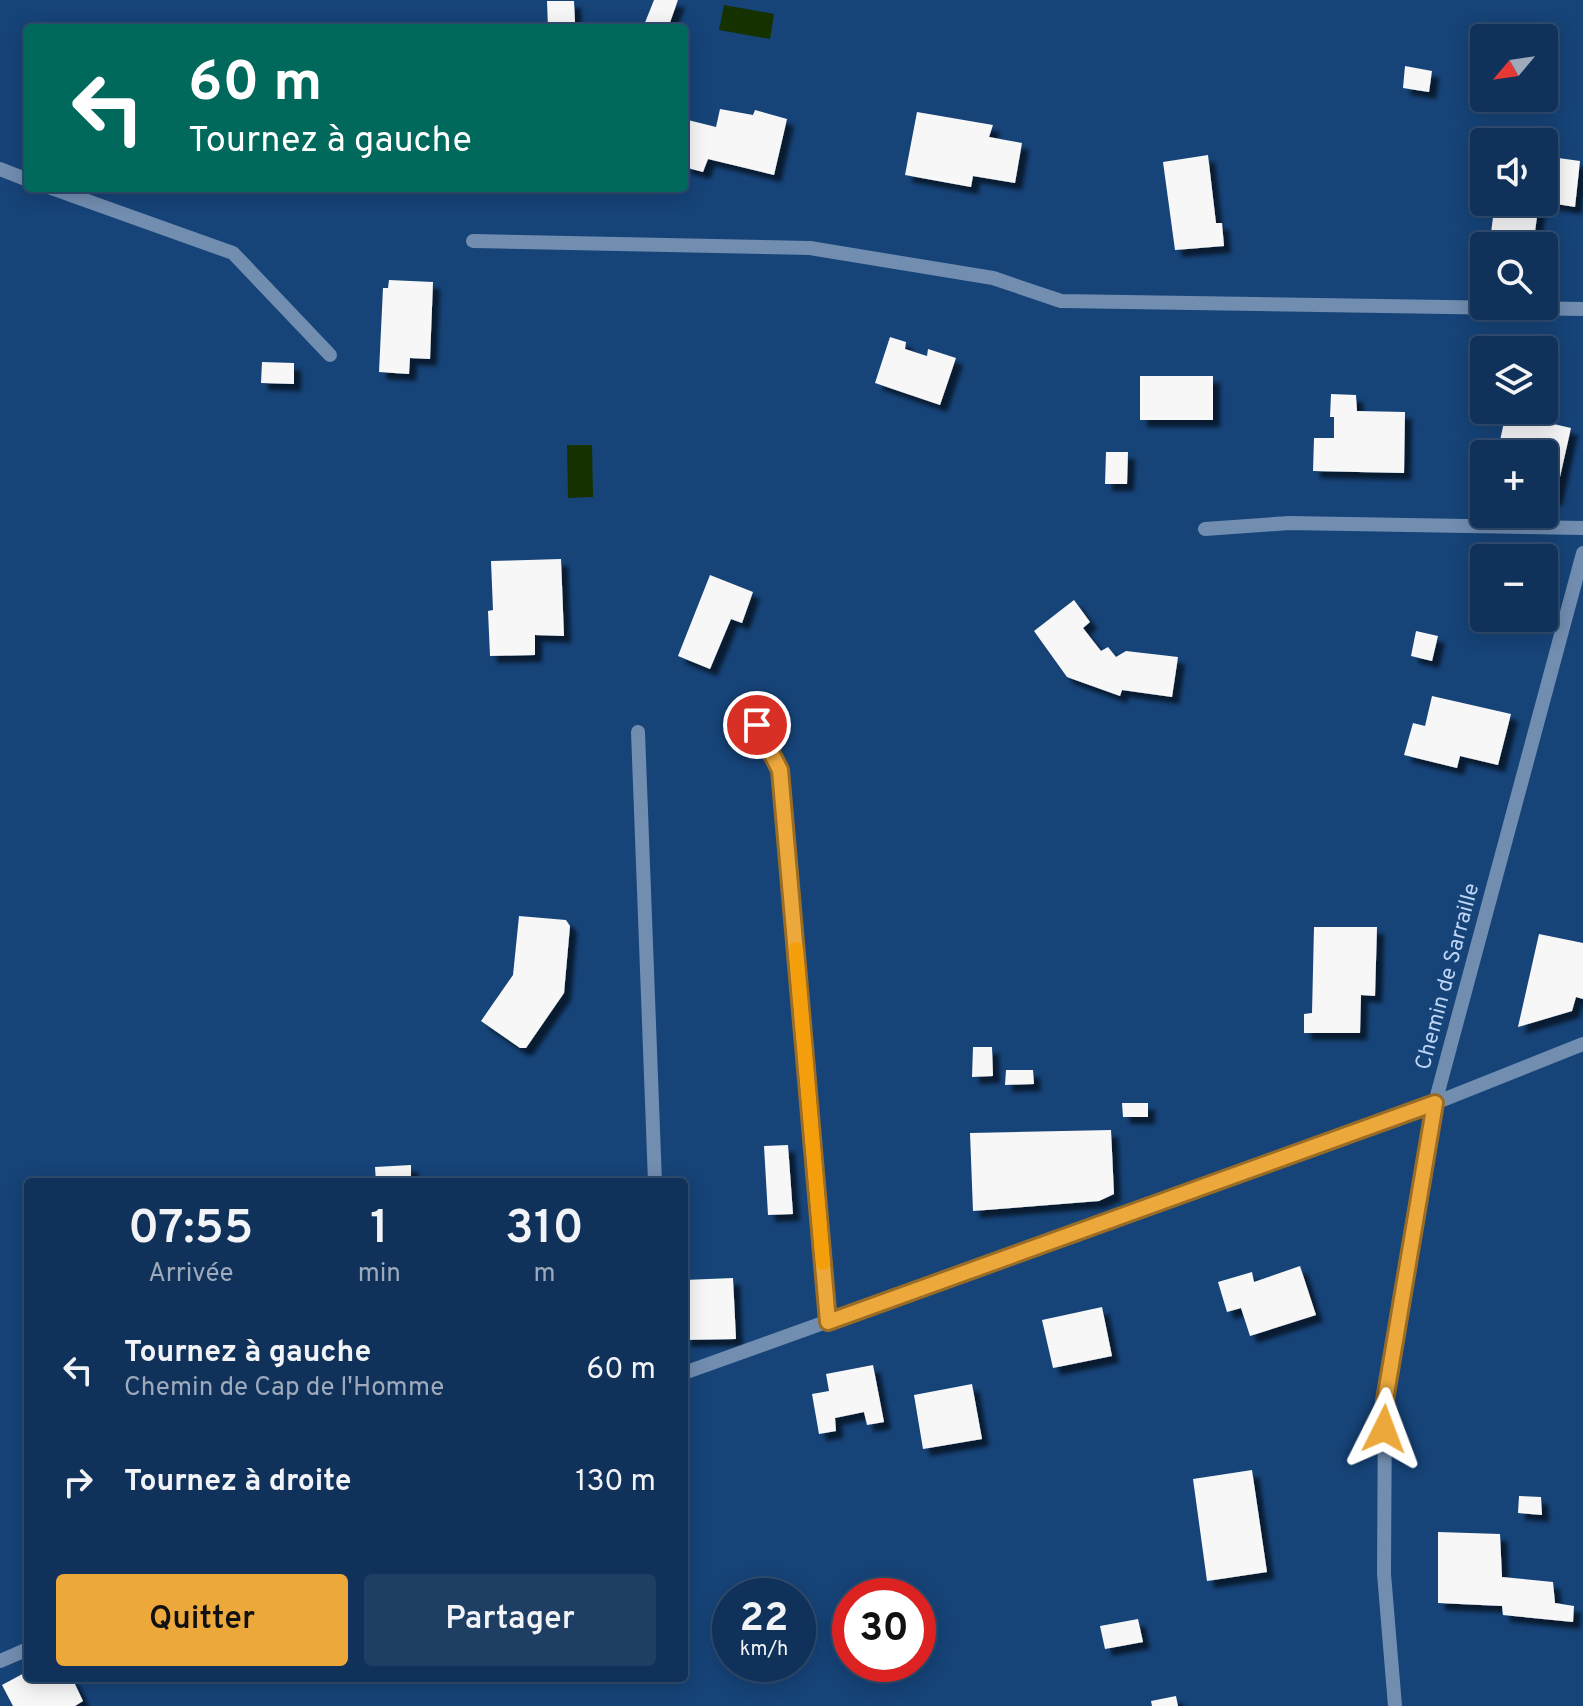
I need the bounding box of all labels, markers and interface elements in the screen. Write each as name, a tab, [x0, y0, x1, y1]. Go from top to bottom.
north arrow	[1470, 24, 1558, 112]
map controls	[1470, 24, 1558, 632]
text: 60 m	[188, 50, 322, 120]
icon: left	[56, 56, 160, 160]
text: Tournez à gauche	[188, 119, 472, 165]
button: sound	[1470, 128, 1558, 216]
button: search	[1470, 232, 1558, 320]
button: layers	[1470, 336, 1558, 424]
button: +	[1470, 440, 1558, 528]
button: −	[1470, 544, 1558, 632]
pin	[723, 691, 791, 759]
icon: arrive	[735, 703, 779, 747]
street label: Chemin de Sarraille	[1410, 880, 1486, 1073]
text: 07:55	[128, 1200, 254, 1260]
text: 1	[370, 1200, 389, 1260]
text: 310	[505, 1200, 584, 1260]
text: Arrivée	[148, 1258, 234, 1291]
text: min	[358, 1258, 401, 1291]
text: m	[533, 1258, 555, 1291]
text: Tournez à gauche	[124, 1335, 371, 1372]
icon: left	[56, 1348, 100, 1392]
text: 60 m	[586, 1352, 656, 1389]
text: Chemin de Cap de l'Homme	[124, 1372, 444, 1405]
position arrow	[1342, 1387, 1426, 1471]
icon: right	[56, 1460, 100, 1504]
text: Tournez à droite	[124, 1464, 352, 1501]
text: 130 m	[575, 1464, 656, 1501]
button: Quitter	[56, 1574, 348, 1666]
button: Partager	[364, 1574, 656, 1666]
speed limit sign: 30	[832, 1578, 936, 1682]
text: 22	[740, 1595, 788, 1645]
text: km/h	[740, 1637, 788, 1663]

